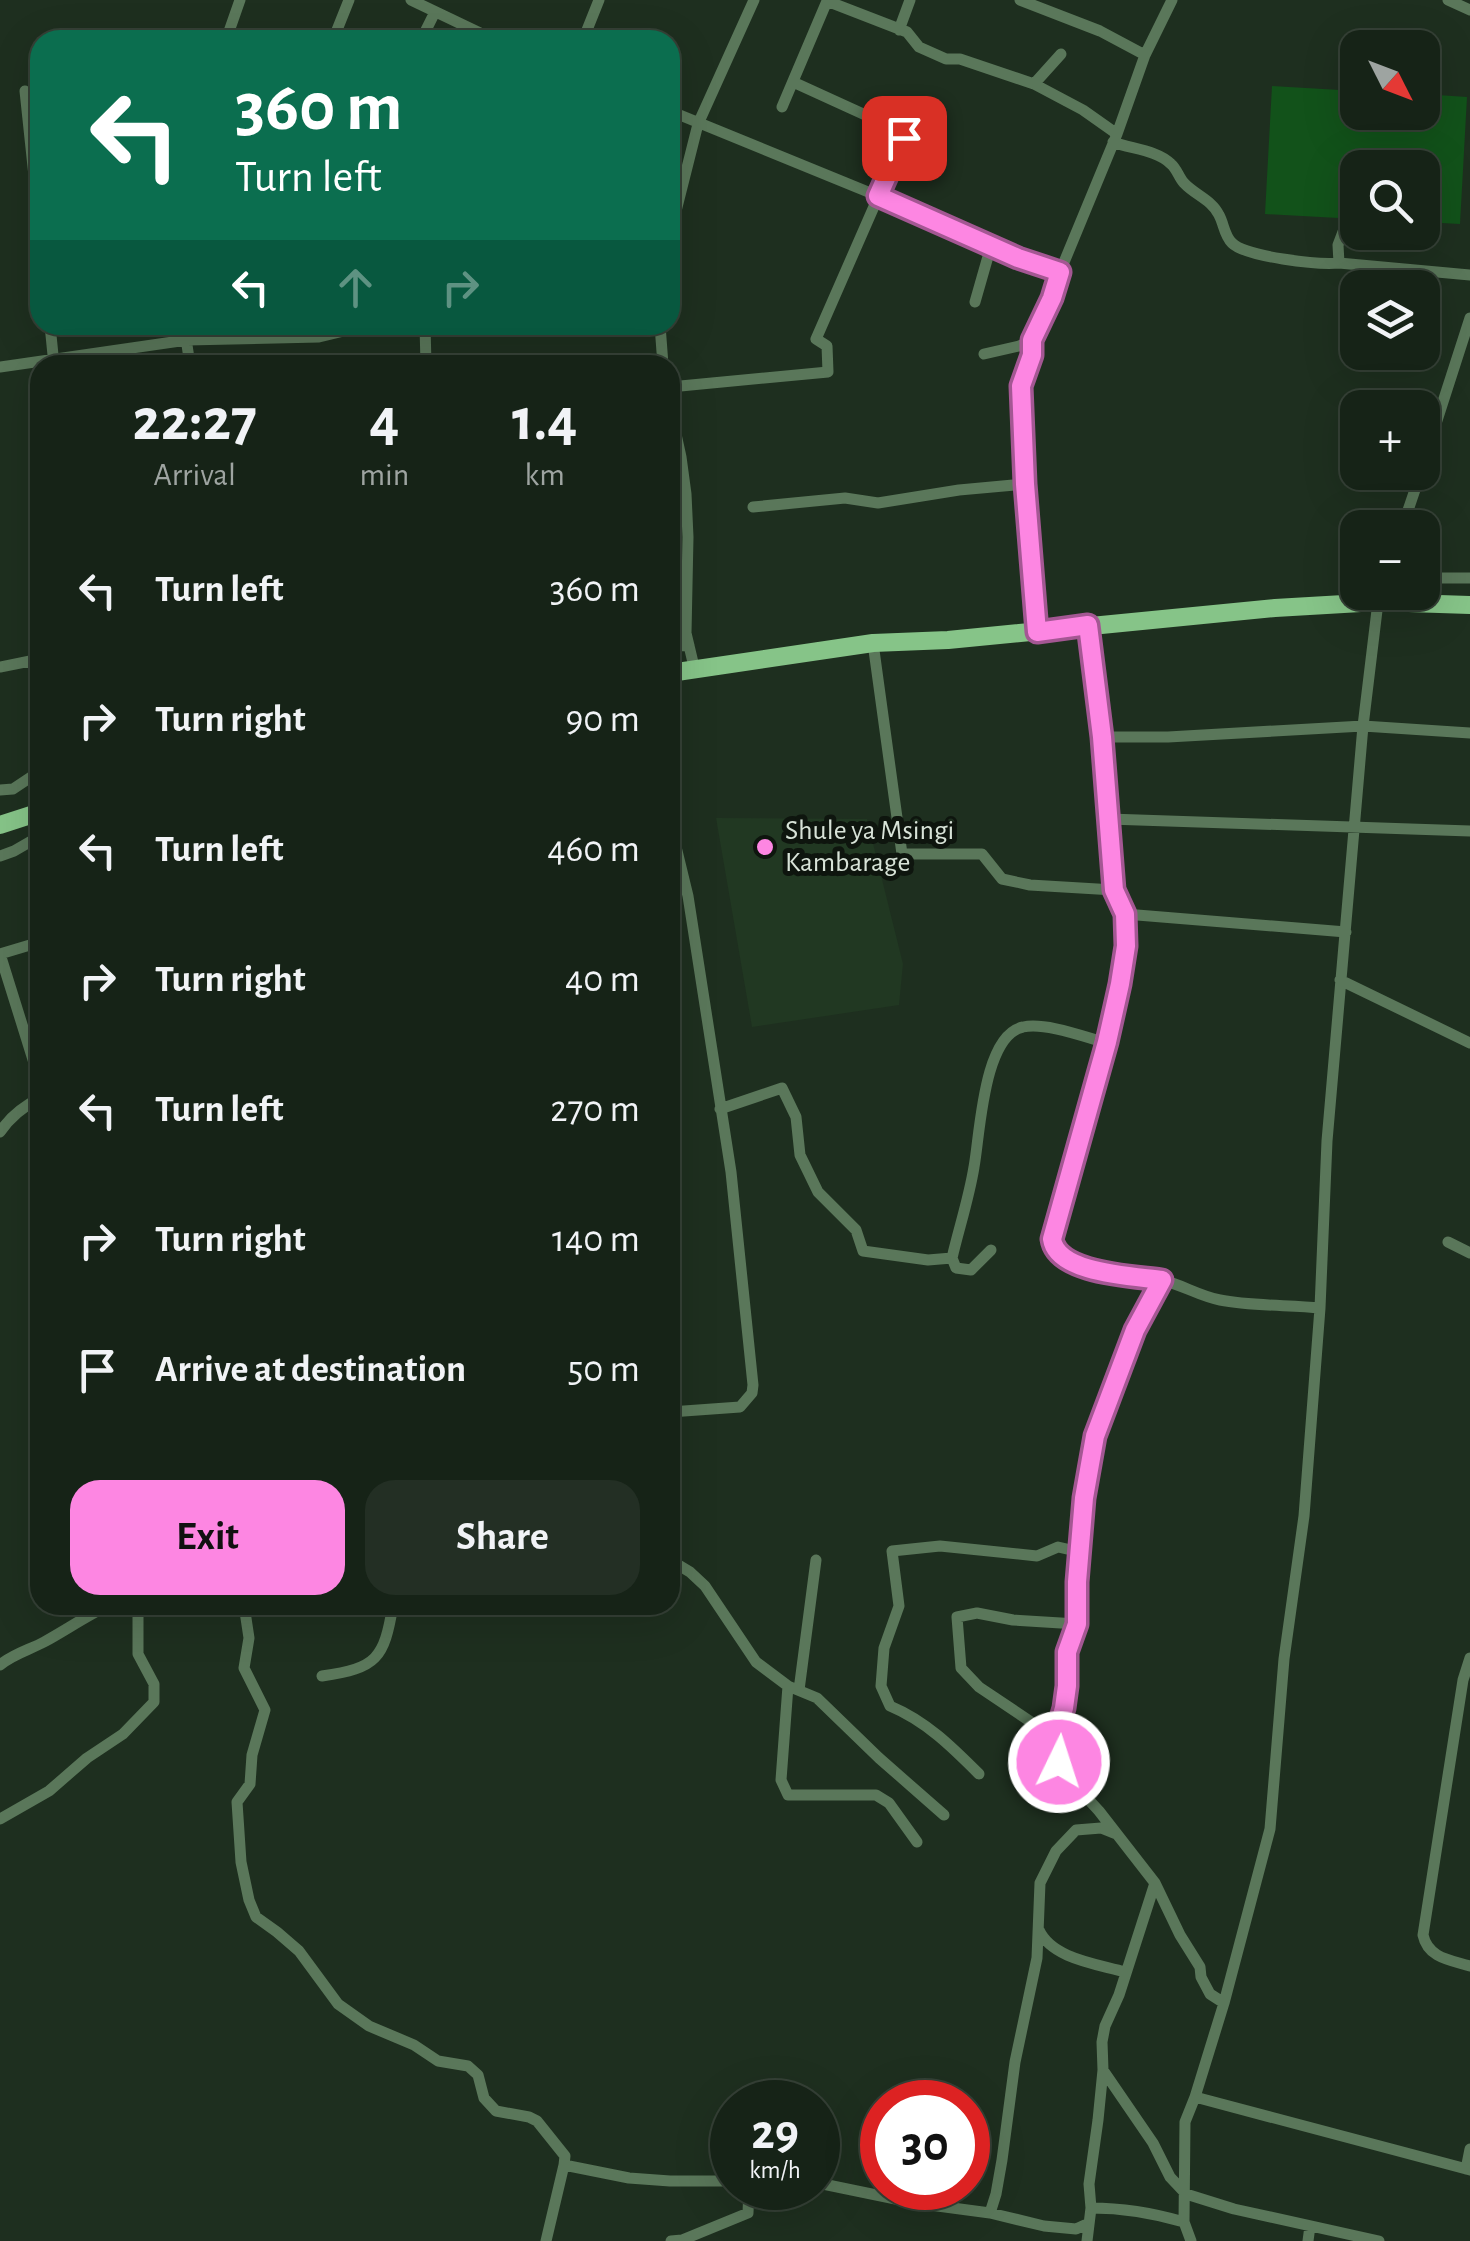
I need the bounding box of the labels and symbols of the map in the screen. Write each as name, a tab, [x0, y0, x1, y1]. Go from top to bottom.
north arrow	[1340, 30, 1440, 130]
pin	[862, 96, 947, 181]
place label: Shule ya Msingi Kambarage	[785, 817, 954, 877]
marker: Shule ya Msingi Kambarage	[754, 836, 776, 858]
position arrow	[1007, 1710, 1111, 1814]
speed limit sign: 30	[860, 2080, 990, 2210]

